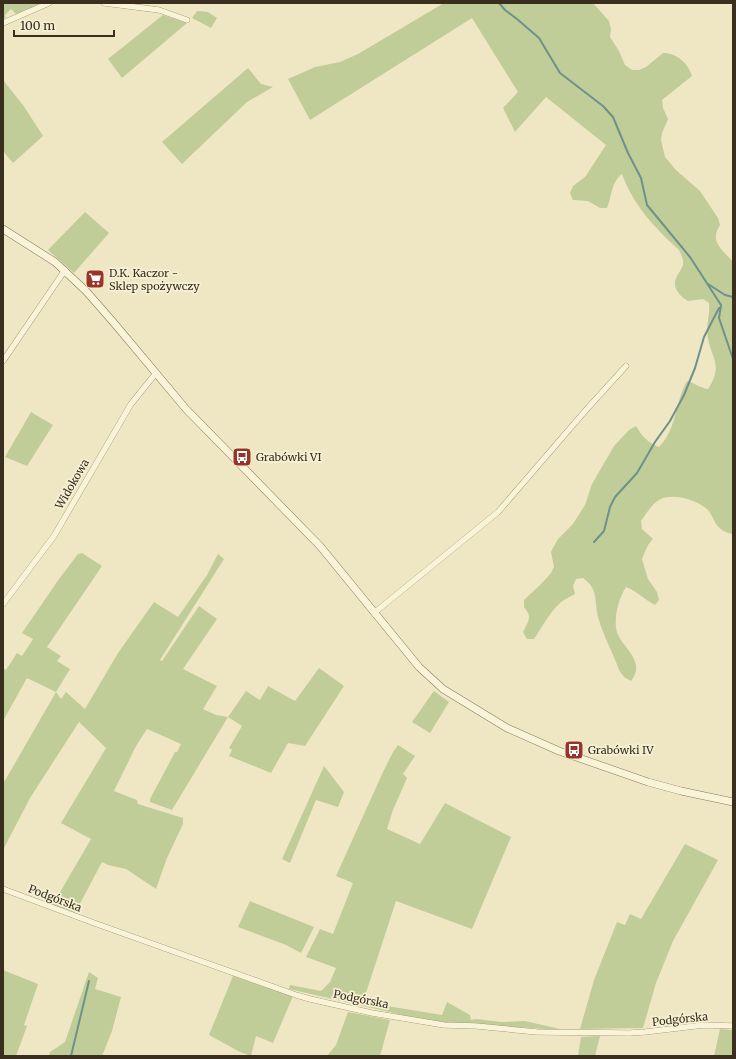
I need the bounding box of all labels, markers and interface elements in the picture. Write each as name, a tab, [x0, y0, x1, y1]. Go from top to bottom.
scale bar	[14, 12, 114, 38]
text: 100 m	[20, 18, 55, 33]
place label: D.K. Kaczor - Sklep spożywczy	[109, 266, 200, 293]
supermarket icon: D.K. Kaczor - Sklep spożywczy	[84, 268, 106, 290]
bus stop icon: Grabówki VI	[231, 446, 253, 468]
place label: Grabówki VI	[256, 450, 322, 464]
street label: Widokowa	[52, 456, 92, 512]
bus stop icon: Grabówki IV	[563, 739, 585, 761]
place label: Grabówki IV	[588, 743, 654, 757]
street label: Podgórska	[26, 881, 84, 915]
street label: Podgórska	[332, 987, 390, 1011]
street label: Podgórska	[651, 1009, 709, 1029]

